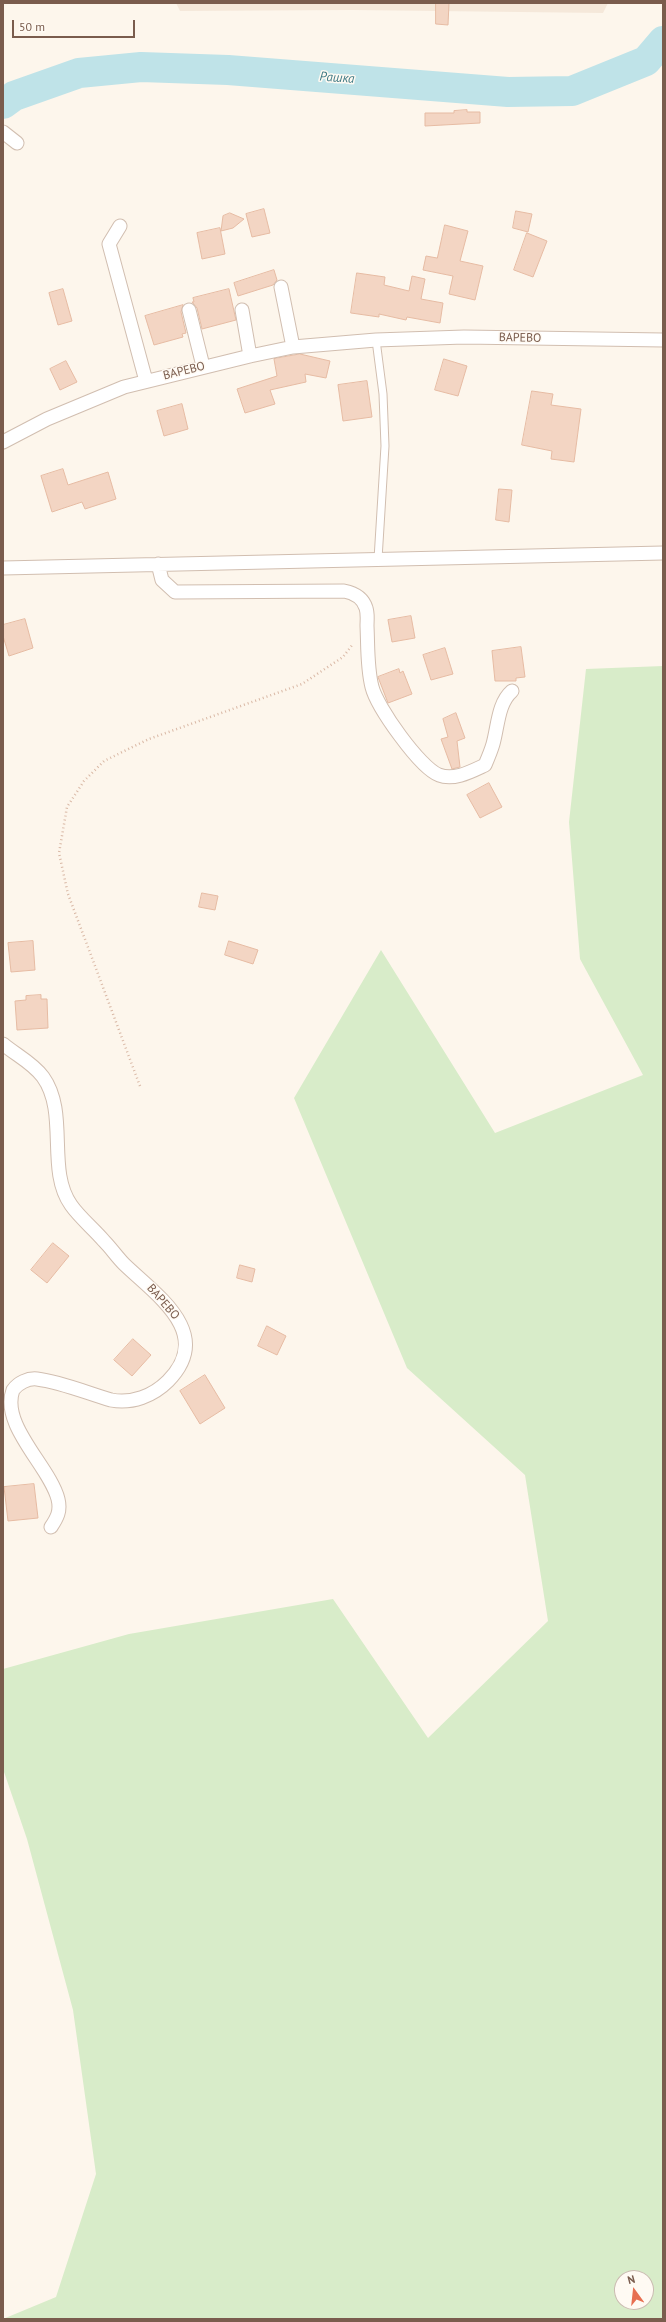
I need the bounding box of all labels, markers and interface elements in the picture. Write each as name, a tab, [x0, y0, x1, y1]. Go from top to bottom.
scale bar	[14, 12, 137, 38]
text: 50 m	[19, 19, 45, 34]
water label: Рашка	[319, 69, 355, 87]
street label: ВАРЕВО	[499, 330, 541, 346]
street label: ВАРЕВО	[162, 359, 206, 383]
street label: ВАРЕВО	[144, 1281, 182, 1323]
north arrow	[614, 2270, 654, 2310]
text: N	[626, 2272, 636, 2287]

